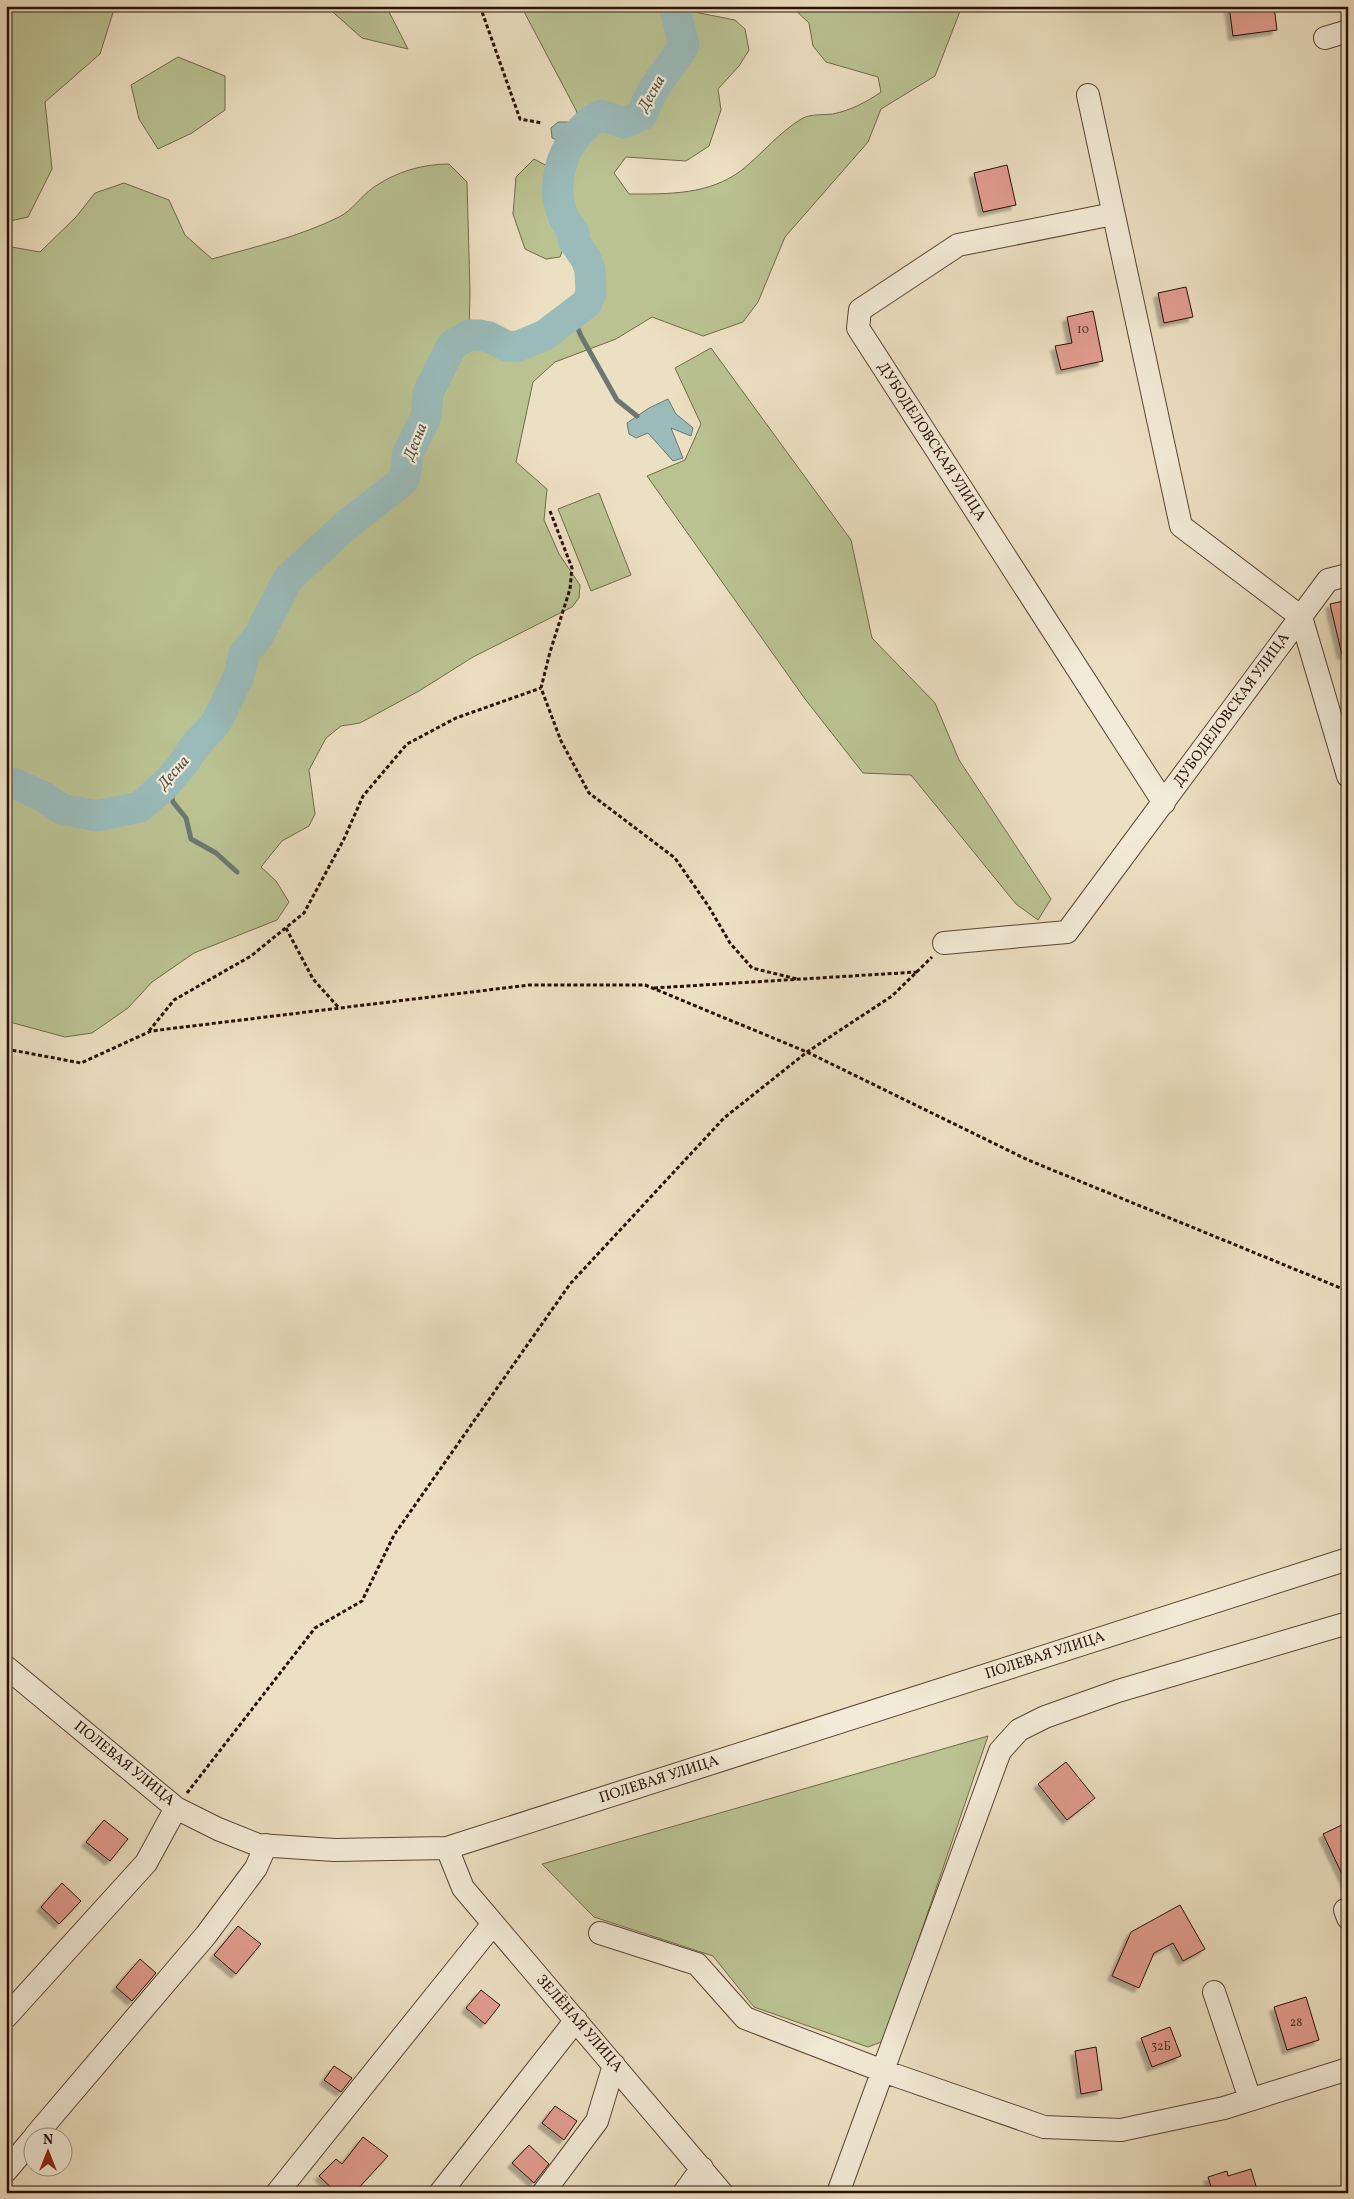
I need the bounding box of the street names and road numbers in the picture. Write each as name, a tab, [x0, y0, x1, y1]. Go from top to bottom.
street label: ДУБОДЕЛОВСКАЯ УЛИЦА	[872, 358, 991, 526]
street label: ДУБОДЕЛОВСКАЯ УЛИЦА	[1169, 628, 1295, 791]
street label: ПОЛЕВАЯ УЛИЦА	[982, 1627, 1108, 1685]
street label: ПОЛЕВАЯ УЛИЦА	[69, 1717, 179, 1812]
street label: ПОЛЕВАЯ УЛИЦА	[596, 1751, 722, 1809]
street label: ЗЕЛЁНАЯ УЛИЦА	[531, 1971, 628, 2078]

